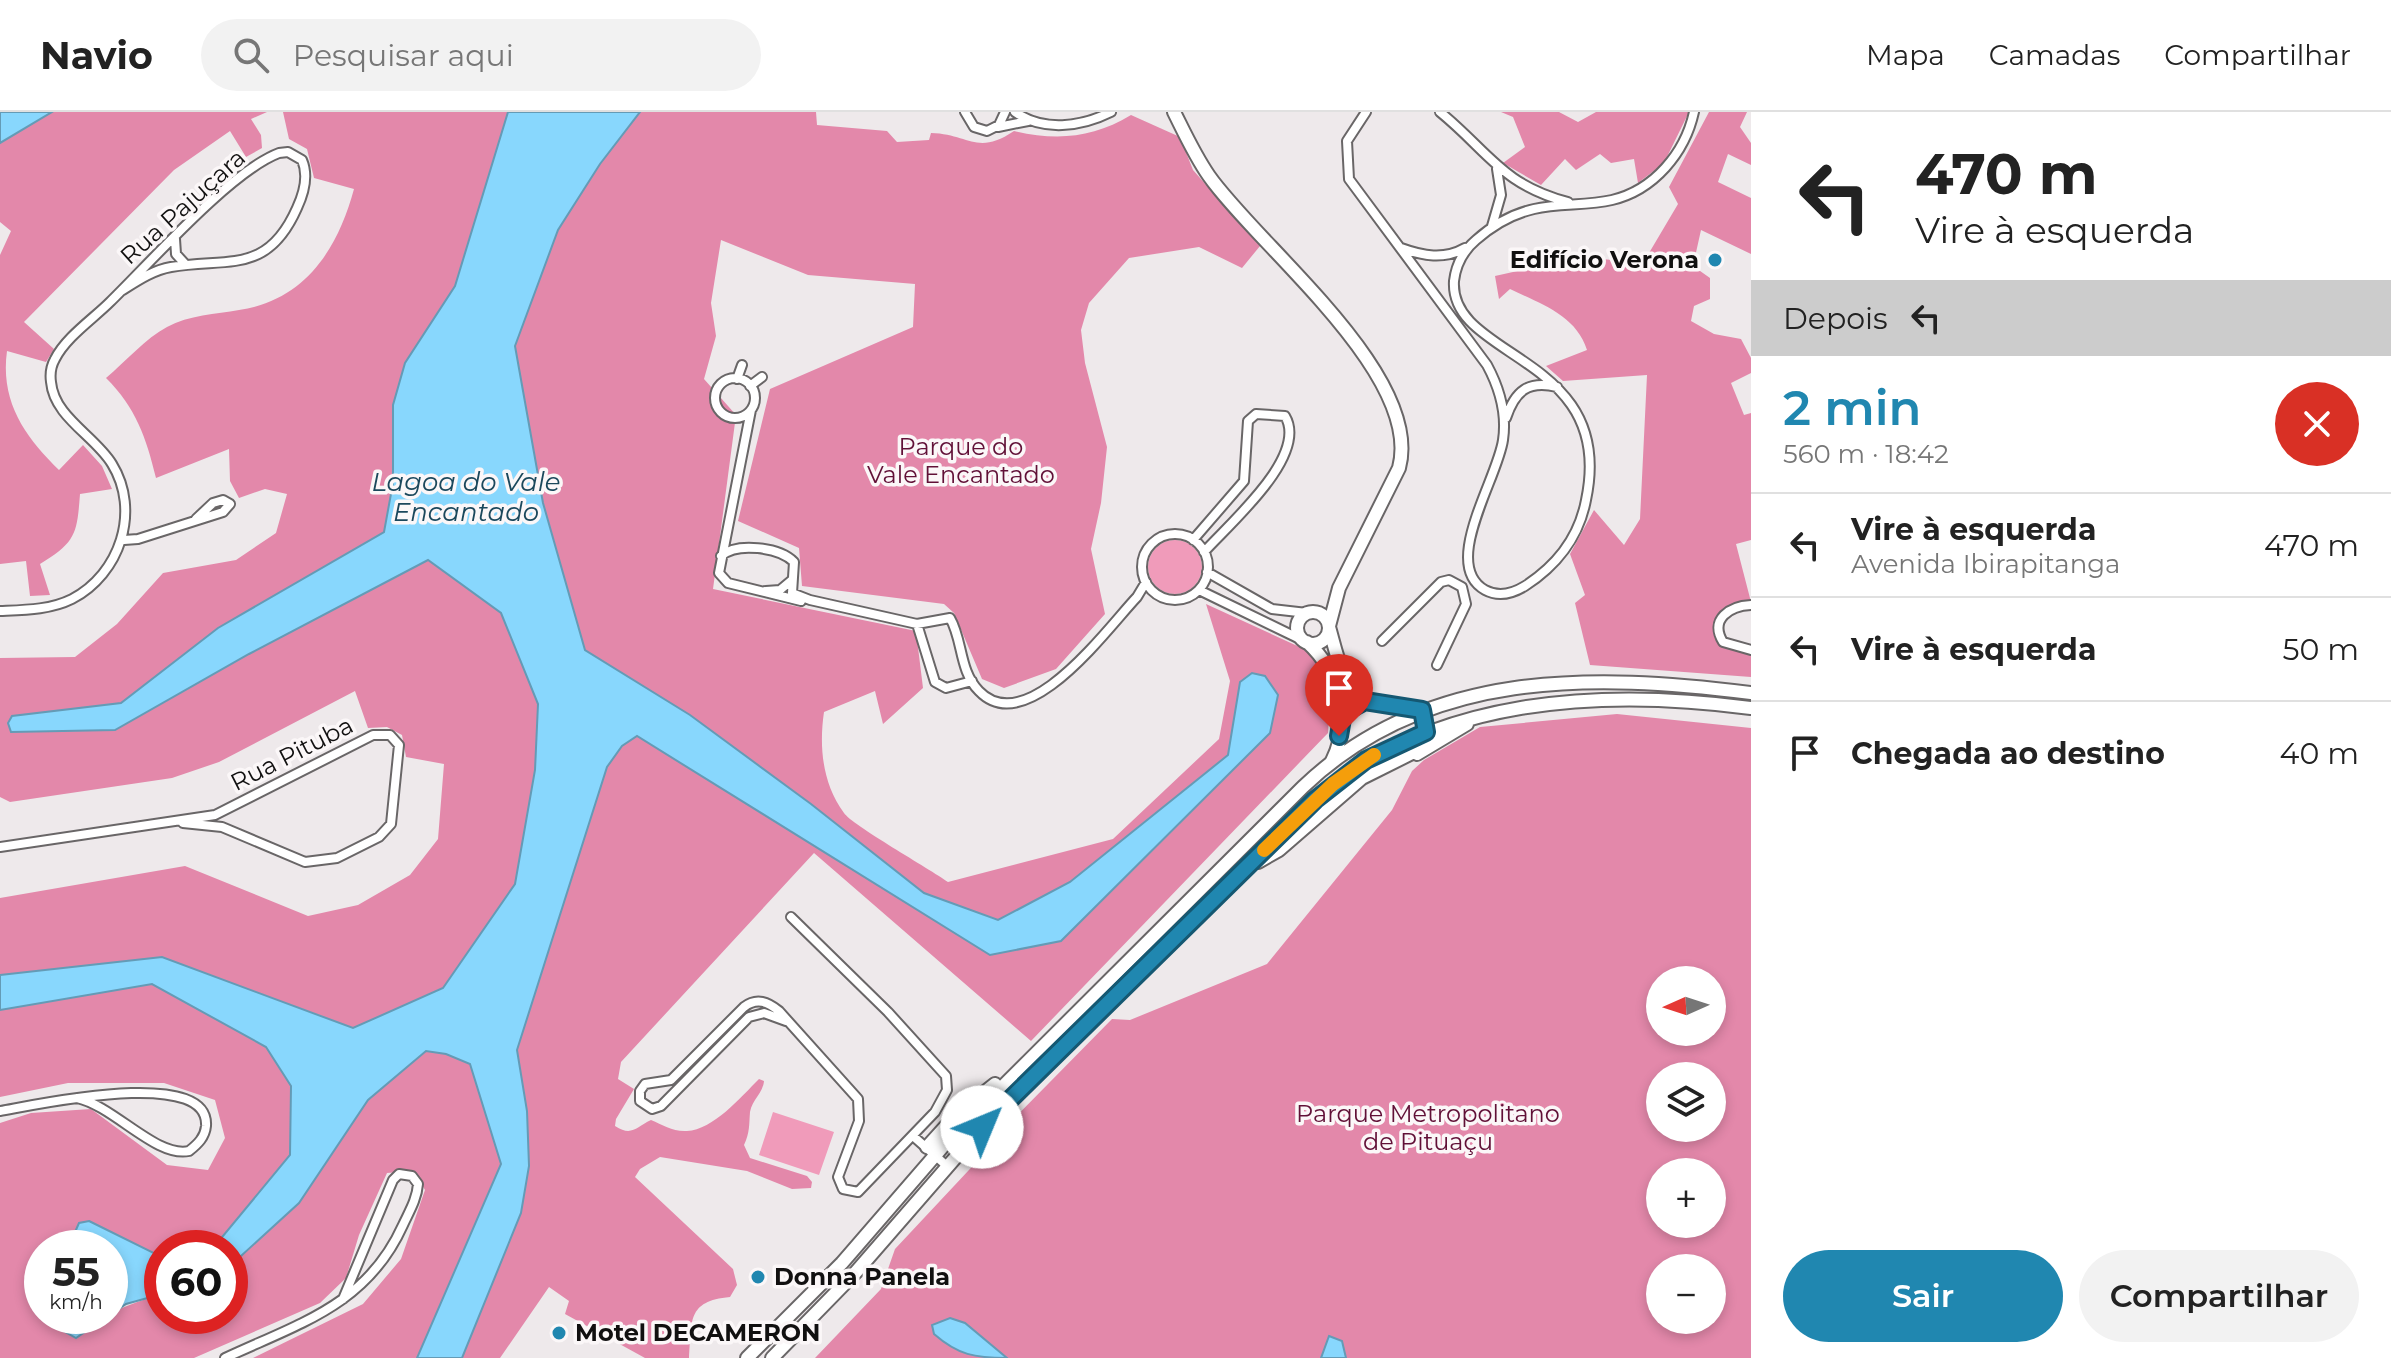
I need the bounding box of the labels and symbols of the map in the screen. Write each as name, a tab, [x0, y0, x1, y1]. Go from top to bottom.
street label: Rua Pajuçara	[114, 143, 251, 270]
place label: Edifício Verona	[1510, 245, 1699, 274]
marker: Edifício Verona	[1706, 251, 1724, 269]
park label: Parque do Vale Encantado	[867, 432, 1055, 489]
water label: Lagoa do Vale Encantado	[371, 466, 561, 528]
pin	[1305, 654, 1373, 736]
street label: Rua Pituba	[226, 710, 358, 797]
north arrow	[1646, 966, 1726, 1046]
position arrow	[940, 1085, 1024, 1169]
park label: Parque Metropolitano de Pituaçu	[1296, 1099, 1560, 1156]
speed limit sign: 60	[144, 1230, 248, 1334]
place label: Donna Panela	[774, 1262, 950, 1291]
marker: Donna Panela	[749, 1268, 767, 1286]
place label: Motel DECAMERON	[575, 1318, 821, 1347]
marker: Motel DECAMERON	[550, 1324, 568, 1342]

